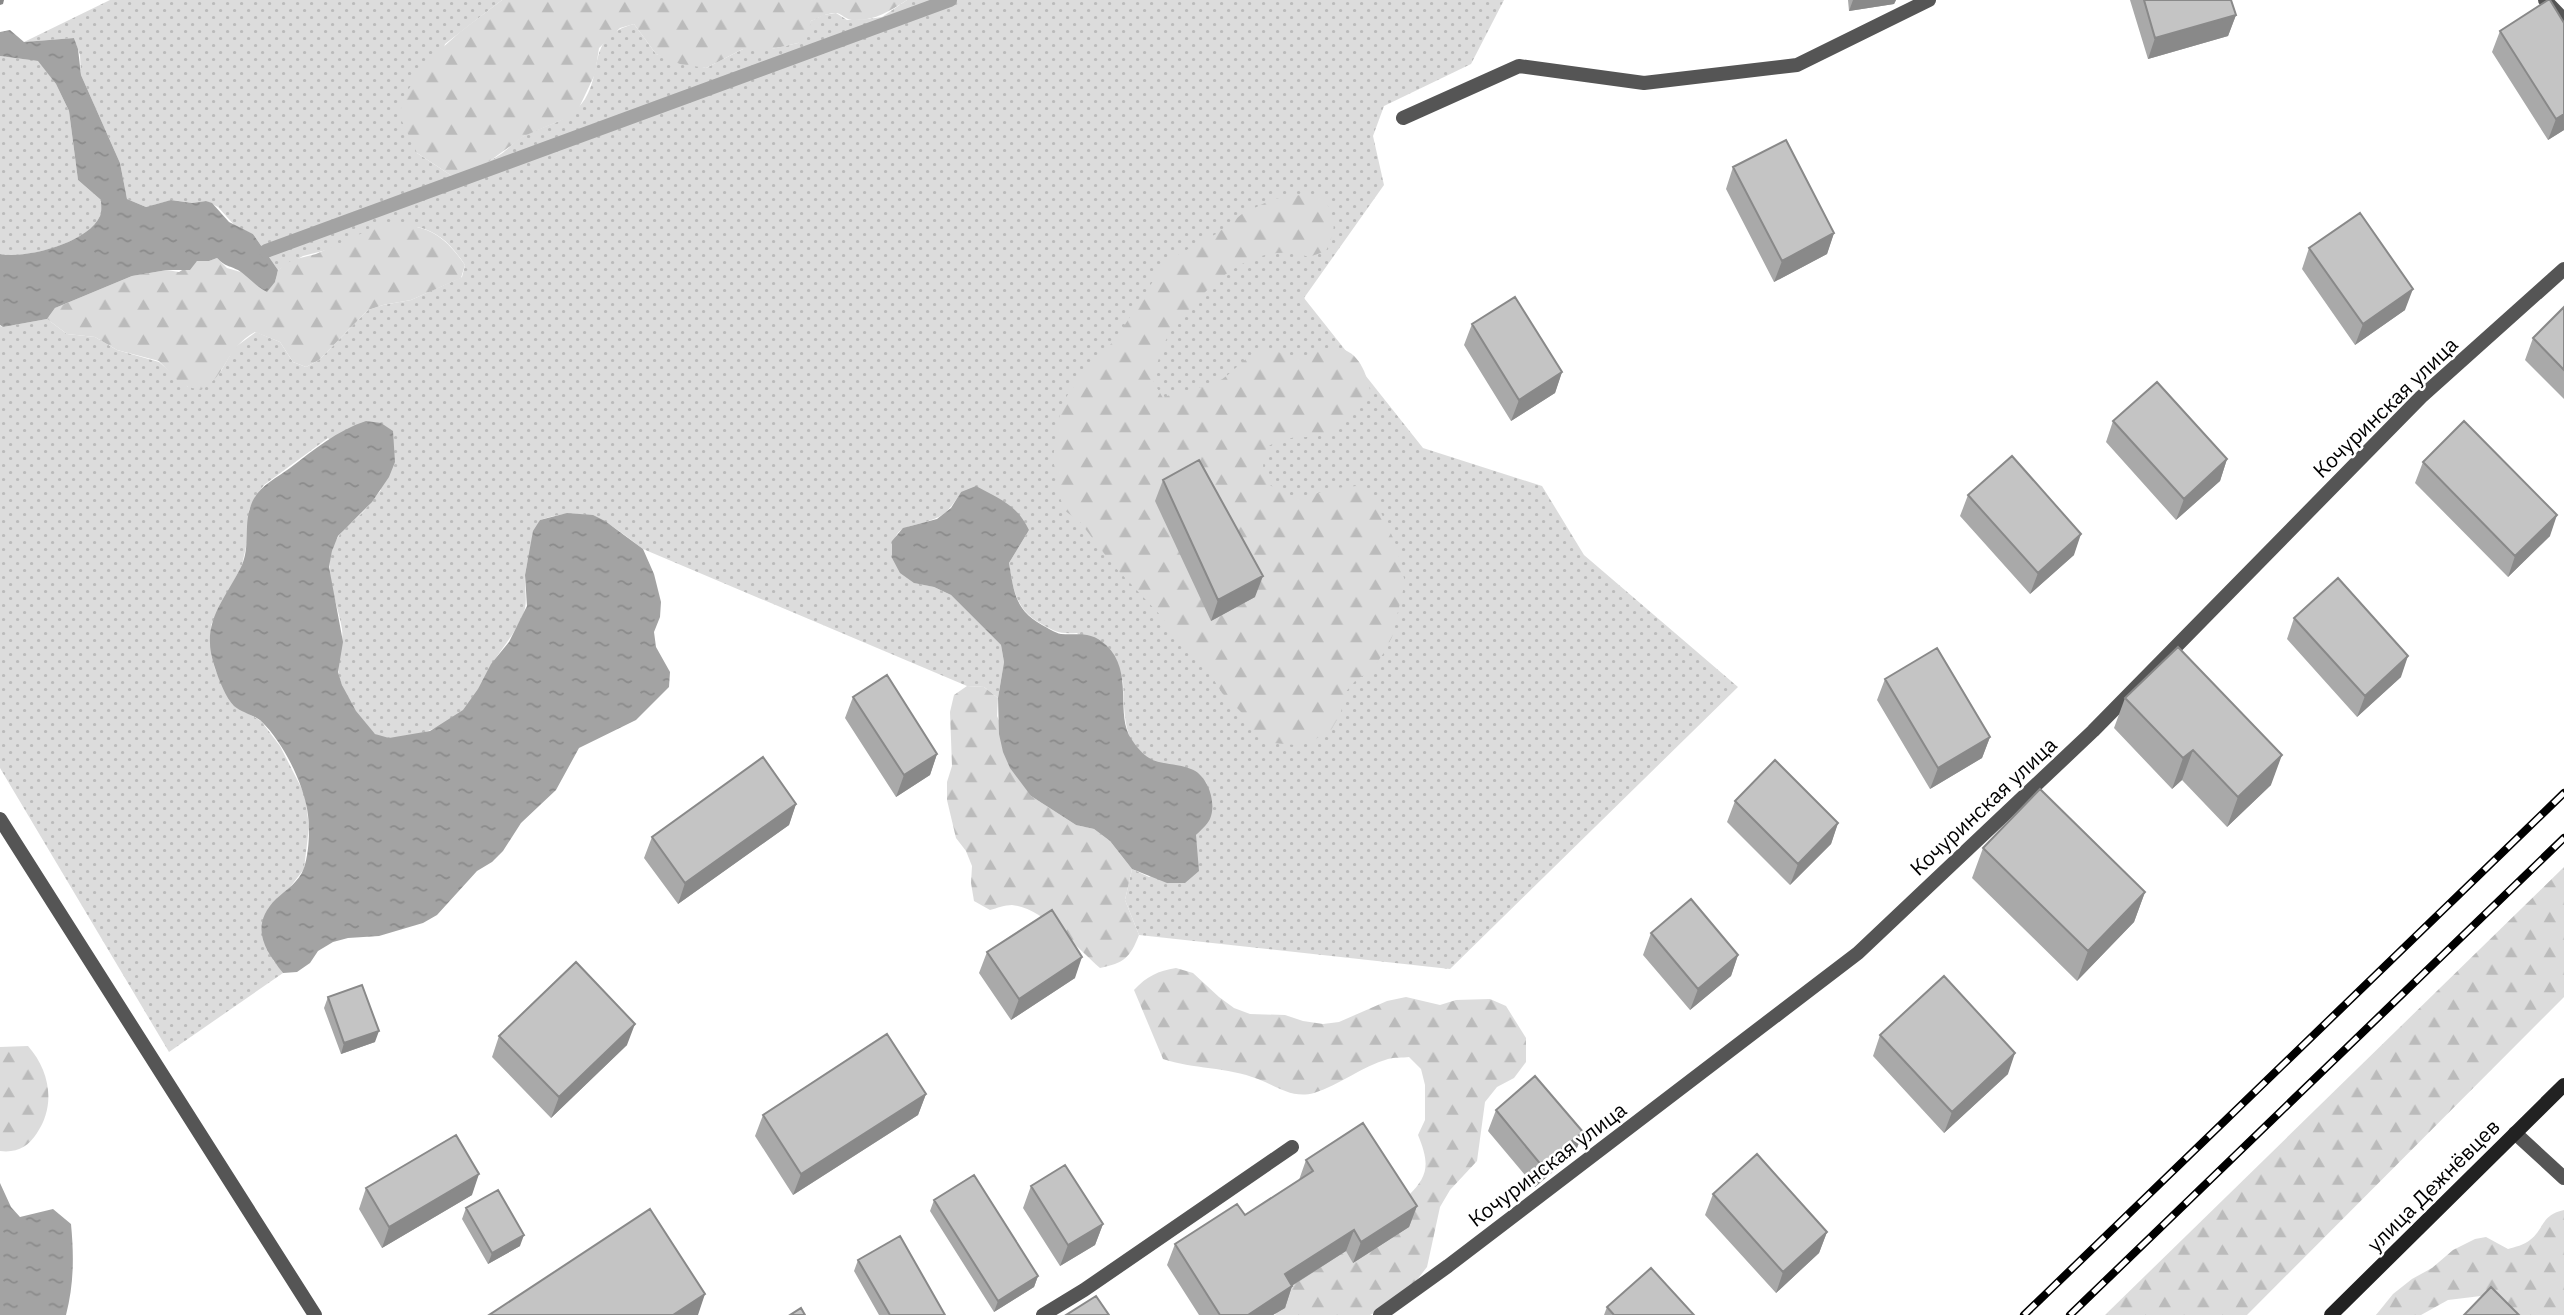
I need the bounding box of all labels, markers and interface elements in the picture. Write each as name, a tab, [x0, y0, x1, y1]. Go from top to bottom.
street label: Кочуринская улица	[2306, 330, 2464, 484]
street label: Кочуринская улица	[1904, 731, 2062, 881]
street label: Кочуринская улица	[1462, 1095, 1632, 1233]
street label: улица Дежнёвцев	[2360, 1112, 2506, 1258]

